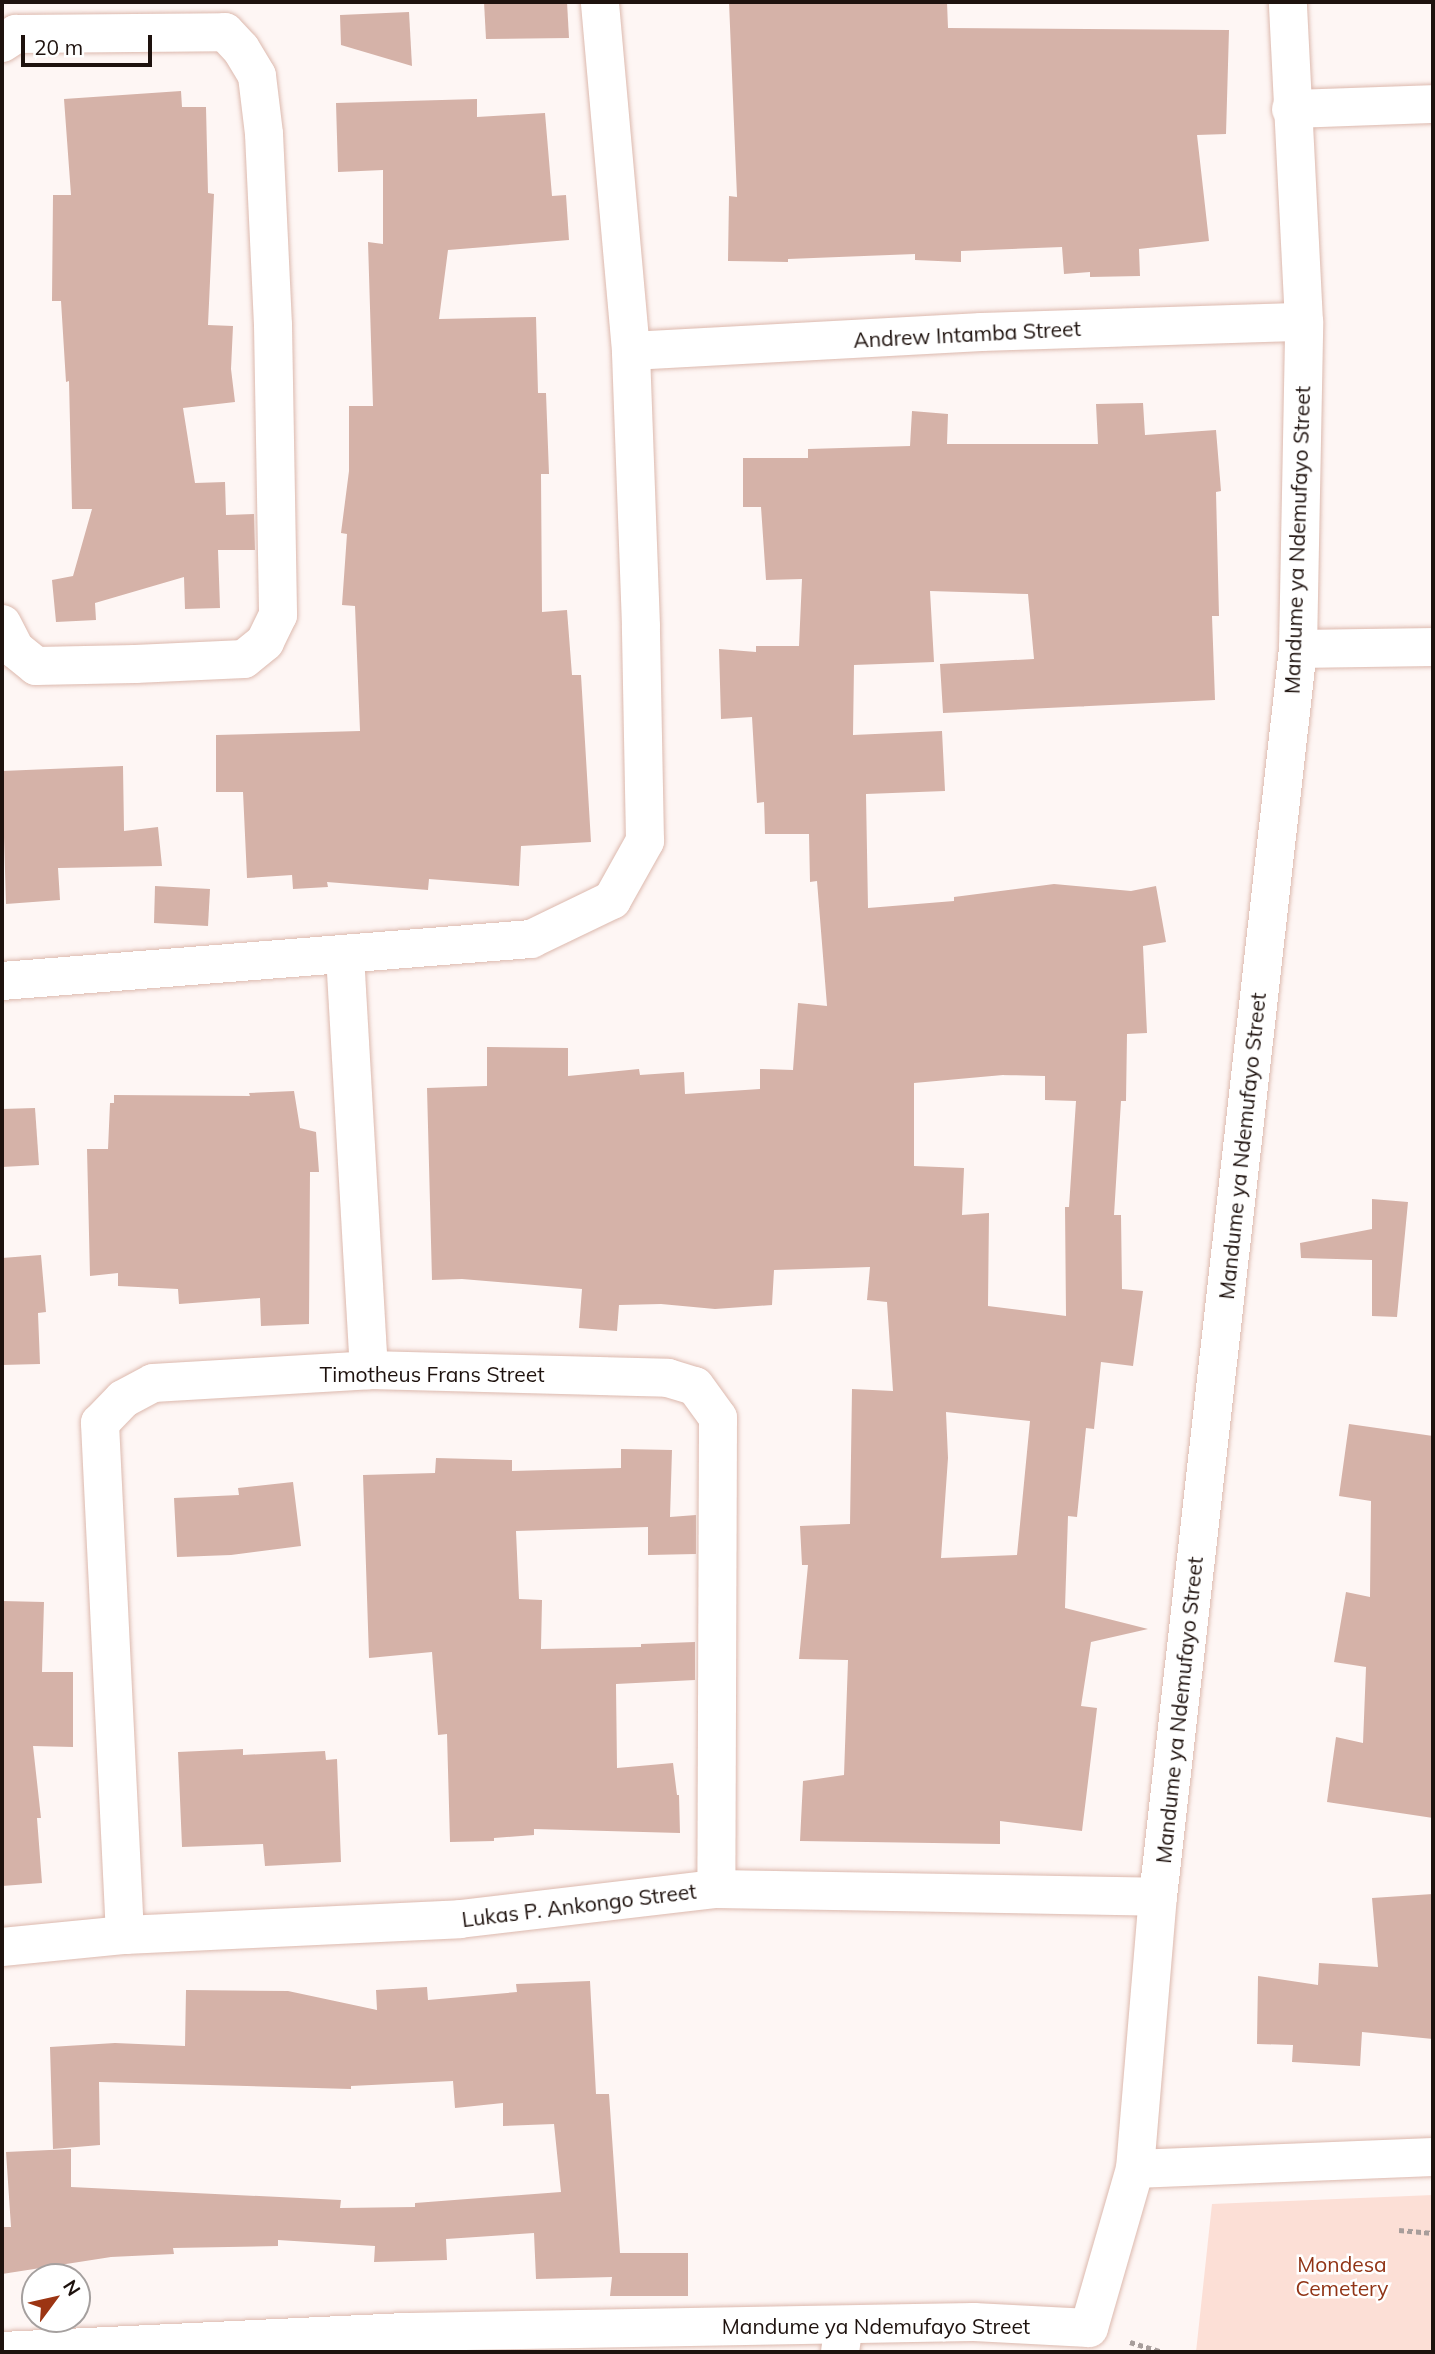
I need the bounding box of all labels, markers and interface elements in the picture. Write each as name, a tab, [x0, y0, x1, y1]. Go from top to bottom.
scale bar	[24, 21, 156, 65]
text: 20 m	[34, 34, 83, 60]
street label: Andrew Intamba Street	[853, 315, 1081, 353]
street label: Mandume ya Ndemufayo Street	[1279, 386, 1315, 694]
street label: Mandume ya Ndemufayo Street	[1213, 991, 1271, 1301]
street label: Timotheus Frans Street	[319, 1361, 545, 1387]
street label: Mandume ya Ndemufayo Street	[1150, 1555, 1208, 1865]
street label: Lukas P. Ankongo Street	[460, 1878, 698, 1932]
park label: Mondesa Cemetery	[1296, 2251, 1388, 2301]
north arrow	[21, 2263, 91, 2333]
text: N	[58, 2275, 86, 2300]
street label: Mandume ya Ndemufayo Street	[722, 2313, 1030, 2339]

